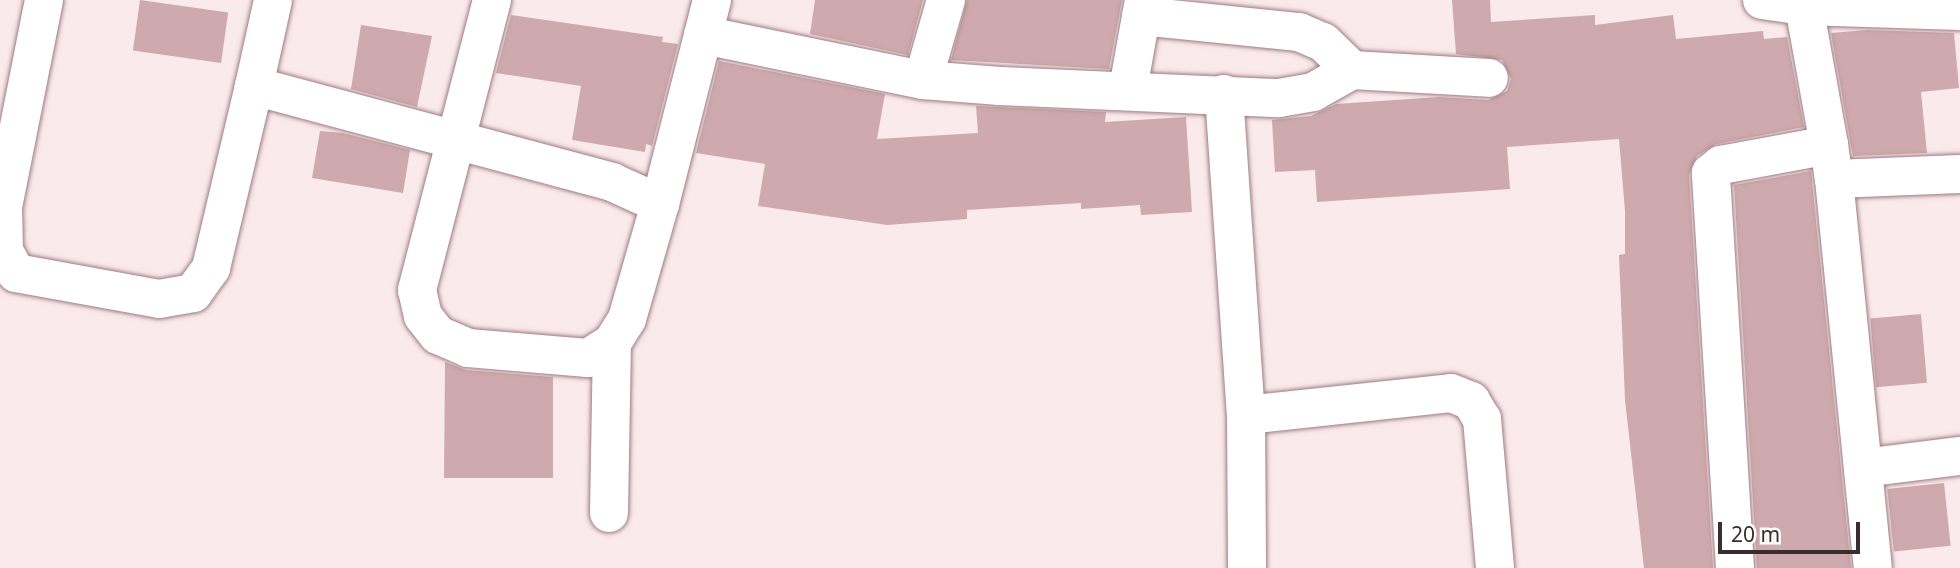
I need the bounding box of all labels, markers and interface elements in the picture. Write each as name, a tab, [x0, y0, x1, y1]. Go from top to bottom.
scale bar	[1722, 508, 1864, 552]
text: 20 m	[1731, 520, 1780, 548]

